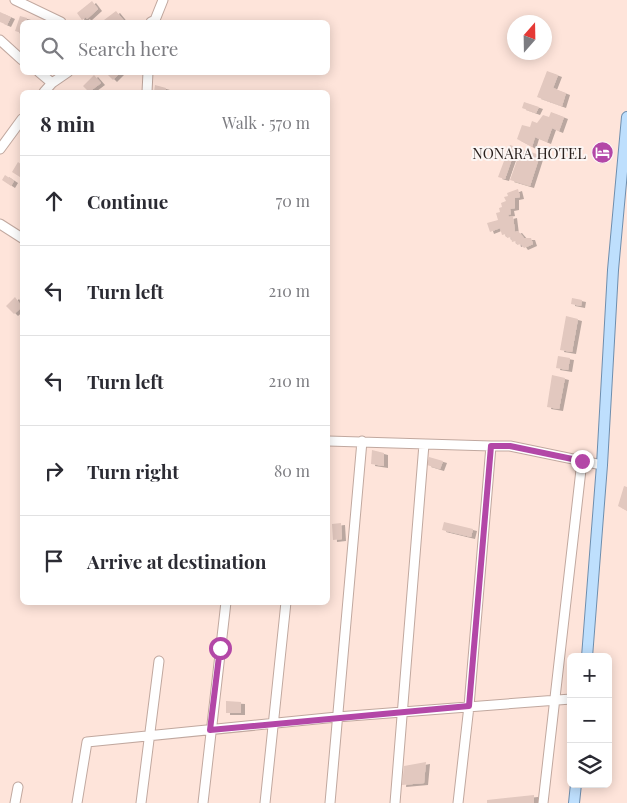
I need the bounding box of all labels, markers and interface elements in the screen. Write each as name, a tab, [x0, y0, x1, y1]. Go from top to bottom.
north arrow	[507, 15, 552, 60]
search box	[20, 20, 330, 75]
icon: search	[38, 34, 66, 62]
text: Search here	[78, 35, 178, 61]
text: 8 min	[40, 109, 95, 137]
text: Walk · 570 m	[222, 112, 310, 133]
hotel icon: NONARA HOTEL	[590, 141, 614, 165]
place label: NONARA HOTEL	[472, 143, 586, 163]
icon: ahead	[40, 187, 68, 215]
text: Continue	[87, 188, 168, 214]
text: 70 m	[276, 190, 310, 211]
icon: left	[40, 277, 68, 305]
text: Turn left	[87, 278, 164, 304]
text: 210 m	[269, 280, 310, 301]
icon: left	[40, 367, 68, 395]
text: Turn left	[87, 368, 164, 394]
text: 210 m	[269, 370, 310, 391]
route end	[571, 450, 594, 473]
icon: right	[40, 457, 68, 485]
text: Turn right	[87, 458, 179, 484]
text: 80 m	[274, 460, 310, 481]
icon: arrive	[40, 547, 68, 575]
text: Arrive at destination	[87, 548, 267, 574]
route start	[209, 637, 232, 660]
map controls	[567, 653, 612, 788]
button: +	[567, 653, 612, 698]
button: −	[567, 698, 612, 743]
button: layers	[567, 743, 612, 788]

